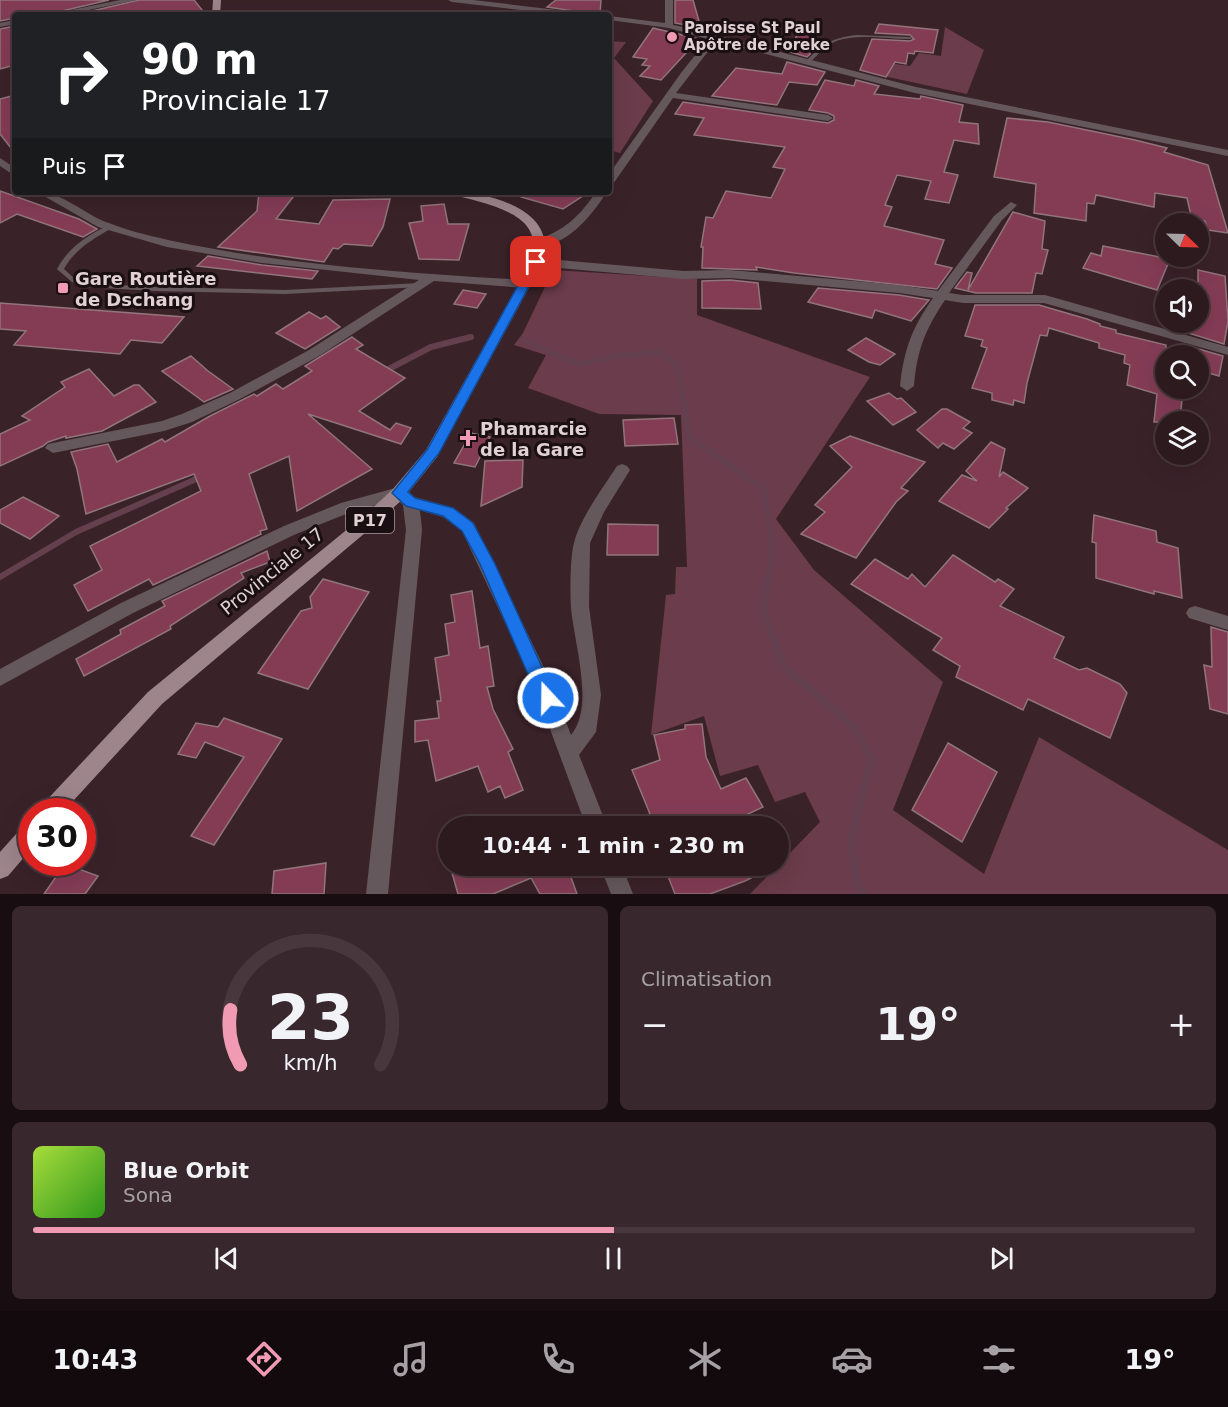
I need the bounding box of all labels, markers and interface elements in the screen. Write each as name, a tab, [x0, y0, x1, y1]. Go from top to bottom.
place label: Paroisse St Paul Apôtre de Foreke	[684, 19, 830, 54]
marker: Paroisse St Paul Apôtre de Foreke	[665, 30, 679, 44]
text: 90 m	[141, 35, 258, 84]
icon: right	[42, 36, 120, 114]
text: Provinciale 17	[141, 85, 330, 116]
icon: arrive	[98, 150, 131, 183]
text: Puis	[42, 154, 86, 179]
north arrow	[1155, 213, 1209, 267]
map controls	[1155, 213, 1209, 465]
pin	[510, 236, 561, 287]
icon: arrive	[519, 245, 552, 278]
place label: Gare Routière de Dschang	[75, 268, 216, 310]
button: sound	[1155, 279, 1209, 333]
marker: Gare Routière de Dschang	[56, 281, 70, 295]
button: search	[1155, 345, 1209, 399]
button: layers	[1155, 411, 1209, 465]
place label: Phamarcie de la Gare	[480, 418, 587, 460]
marker: Phamarcie de la Gare	[461, 431, 475, 445]
road number: P17	[346, 507, 394, 533]
street label: Provinciale 17	[216, 523, 328, 619]
position arrow	[516, 666, 580, 730]
speed limit sign: 30	[18, 798, 96, 876]
text: 10:44 · 1 min · 230 m	[482, 833, 745, 858]
text: Climatisation	[641, 967, 772, 991]
text: 23	[267, 981, 353, 1054]
text: 19°	[875, 998, 961, 1051]
text: −	[641, 1005, 669, 1044]
text: +	[1167, 1005, 1195, 1044]
text: km/h	[283, 1050, 337, 1075]
text: Blue Orbit	[123, 1158, 249, 1183]
text: Sona	[123, 1183, 173, 1207]
icon: previous	[210, 1242, 243, 1275]
icon: pause	[597, 1242, 630, 1275]
icon: next	[985, 1242, 1018, 1275]
icon: directions	[243, 1338, 285, 1380]
icon: music	[390, 1338, 432, 1380]
icon: phone	[537, 1338, 579, 1380]
icon: climate	[684, 1338, 726, 1380]
icon: car	[831, 1338, 873, 1380]
icon: filters	[978, 1338, 1020, 1380]
text: 10:43	[52, 1344, 138, 1375]
text: 19°	[1124, 1344, 1175, 1375]

